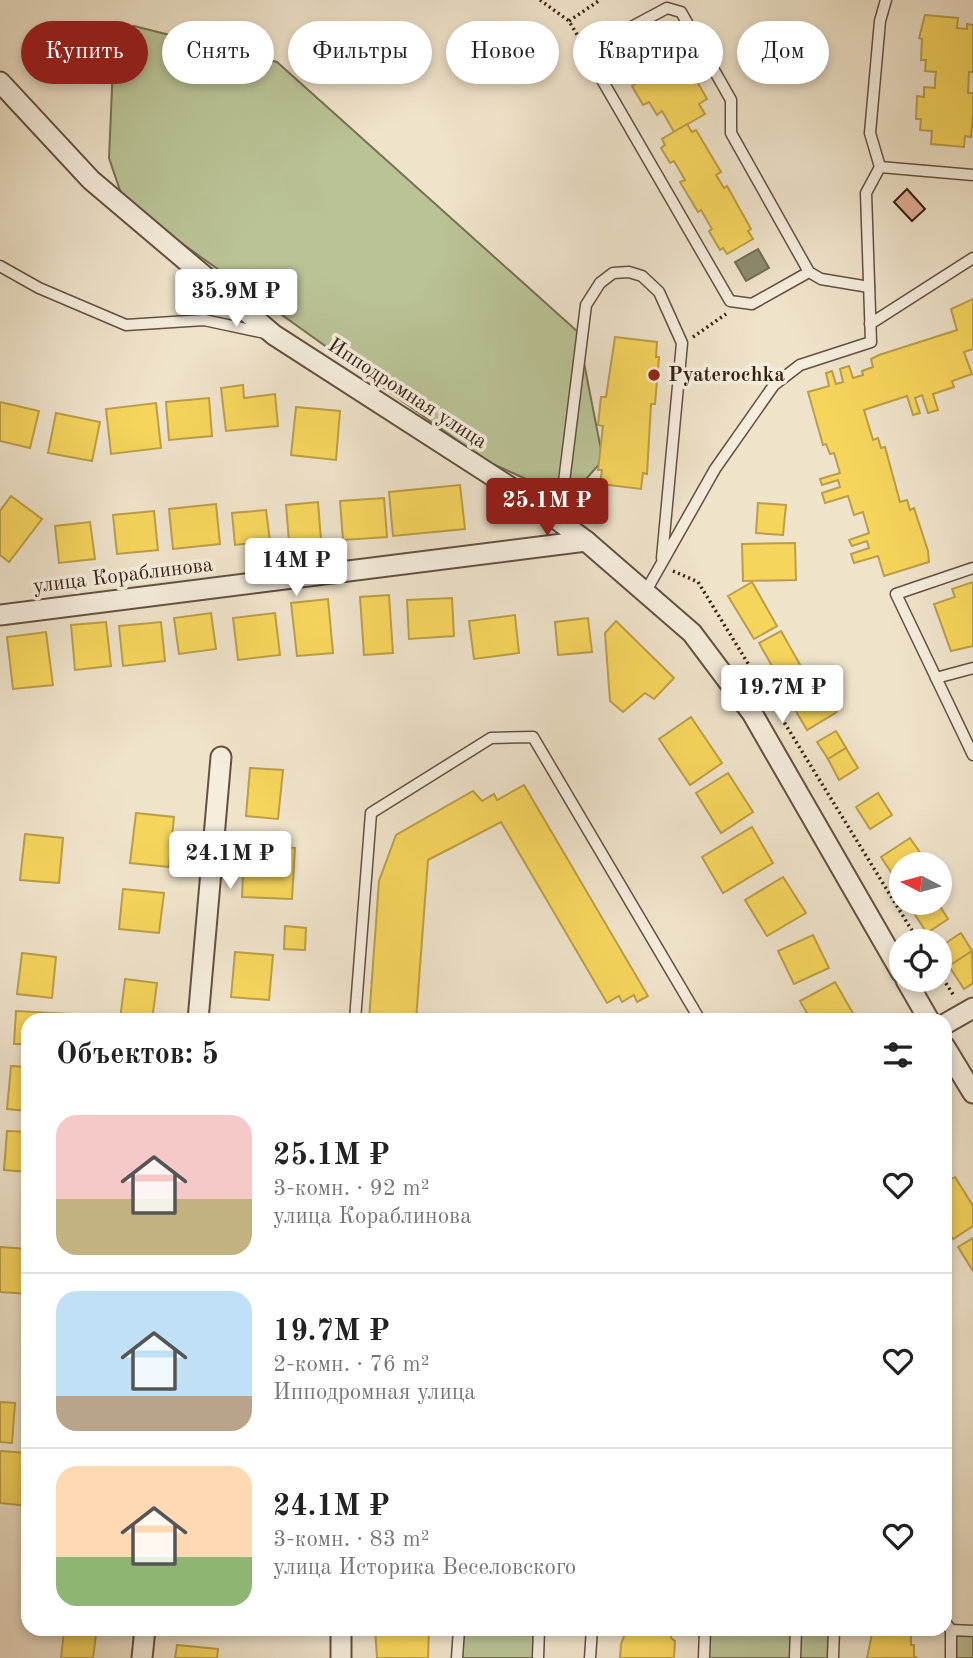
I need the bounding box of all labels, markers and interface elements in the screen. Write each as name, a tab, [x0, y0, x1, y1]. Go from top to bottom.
chip: Купить	[21, 21, 148, 84]
chip: Снять	[162, 21, 274, 84]
chip: Фильтры	[288, 21, 432, 84]
chip: Новое	[446, 21, 559, 84]
chip: Квартира	[573, 21, 723, 84]
chip: Дом	[737, 21, 829, 84]
pin: 35.9M ₽	[171, 270, 301, 329]
text: 35.9M ₽	[191, 280, 281, 303]
street label: Ипподромная улица	[324, 335, 490, 453]
place label: Pyaterochka	[668, 365, 785, 386]
marker: Pyaterochka	[646, 367, 662, 383]
pin: 25.1M ₽	[482, 478, 612, 538]
text: 25.1M ₽	[502, 489, 592, 512]
pin: 14M ₽	[247, 538, 345, 598]
text: 14M ₽	[261, 549, 331, 572]
street label: улица Кораблинова	[32, 555, 214, 597]
pin: 19.7M ₽	[717, 666, 847, 725]
text: 19.7M ₽	[737, 676, 827, 699]
pin: 24.1M ₽	[165, 832, 295, 891]
text: 24.1M ₽	[185, 842, 275, 865]
north arrow	[889, 852, 952, 915]
map controls	[889, 852, 952, 992]
button: locate	[889, 929, 952, 992]
icon: filters	[879, 1036, 917, 1074]
text: Объектов: 5	[56, 1040, 219, 1070]
text: 25.1M ₽	[273, 1141, 390, 1171]
icon: home	[112, 1143, 196, 1227]
icon: heart	[879, 1166, 917, 1204]
text: 3-комн. · 92 m²	[273, 1177, 430, 1200]
text: улица Кораблинова	[273, 1205, 472, 1228]
text: 19.7M ₽	[273, 1317, 390, 1347]
icon: home	[112, 1319, 196, 1403]
icon: heart	[879, 1342, 917, 1380]
text: 2-комн. · 76 m²	[273, 1353, 430, 1376]
text: Ипподромная улица	[273, 1381, 476, 1404]
text: 24.1M ₽	[273, 1492, 390, 1522]
icon: home	[112, 1494, 196, 1578]
icon: heart	[879, 1517, 917, 1555]
text: 3-комн. · 83 m²	[273, 1528, 430, 1551]
text: улица Историка Веселовского	[273, 1556, 576, 1579]

